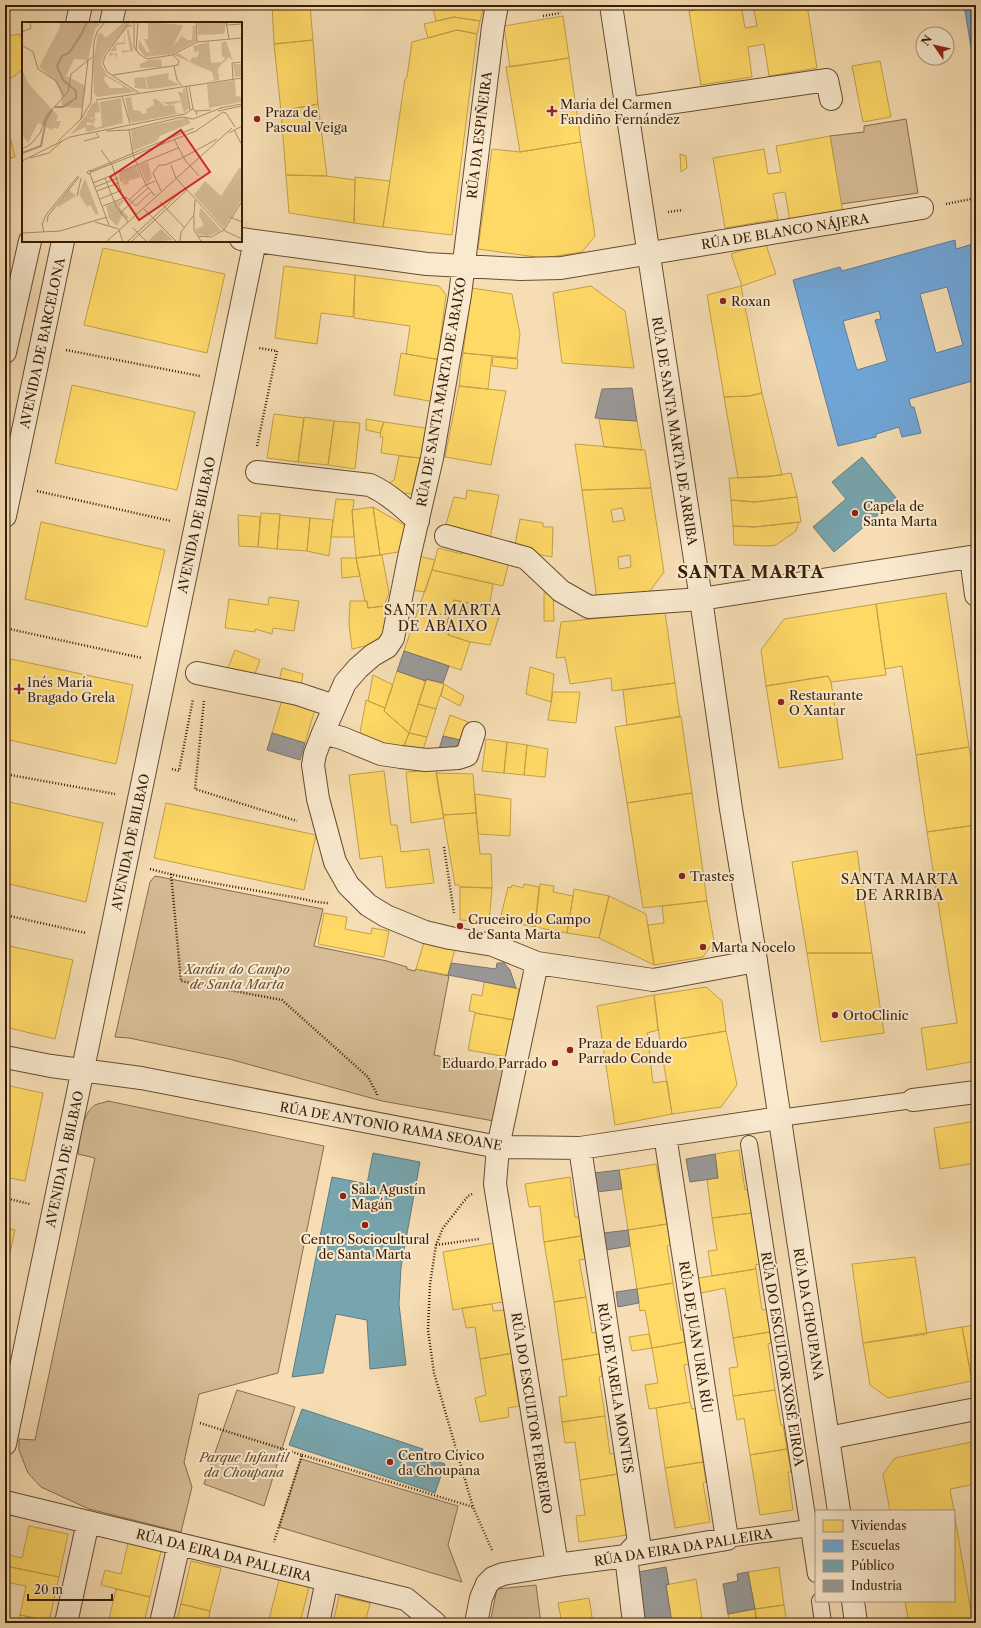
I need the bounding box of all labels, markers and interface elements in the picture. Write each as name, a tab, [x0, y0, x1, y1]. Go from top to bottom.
inset map	[22, 22, 242, 242]
north arrow	[915, 26, 955, 66]
text: N	[918, 32, 935, 48]
street label: RÚA DA ESPIÑEIRA	[463, 70, 495, 200]
place label: María del Carmen Fandiño Fernández	[560, 96, 680, 127]
place label: Praza de Pascual Veiga	[265, 104, 348, 135]
marker: María del Carmen Fandiño Fernández	[547, 106, 557, 116]
marker: Praza de Pascual Veiga	[252, 114, 262, 124]
street label: RÚA DE BLANCO NÁJERA	[700, 210, 870, 252]
street label: AVENIDA DE BARCELONA	[16, 256, 68, 431]
street label: RÚA DE SANTA MARTA DE ABAIXO	[413, 276, 469, 508]
place label: Roxan	[731, 293, 771, 309]
marker: Roxan	[718, 296, 728, 306]
street label: RÚA DE SANTA MARTA DE ARRIBA	[649, 316, 701, 547]
street label: AVENIDA DE BILBAO	[173, 455, 218, 596]
place label: Capela de Santa Marta	[863, 498, 937, 529]
marker: Capela de Santa Marta	[850, 508, 860, 518]
district label: SANTA MARTA	[677, 562, 825, 582]
district label: SANTA MARTA DE ABAIXO	[384, 601, 502, 635]
place label: Inés María Bragado Grela	[27, 674, 115, 705]
marker: Inés María Bragado Grela	[14, 684, 24, 694]
place label: Restaurante O Xantar	[789, 687, 863, 718]
marker: Restaurante O Xantar	[776, 697, 786, 707]
street label: AVENIDA DE BILBAO	[107, 772, 152, 913]
place label: Trastes	[690, 868, 735, 884]
district label: SANTA MARTA DE ARRIBA	[841, 870, 959, 904]
marker: Trastes	[677, 871, 687, 881]
place label: Cruceiro do Campo de Santa Marta	[468, 911, 591, 942]
marker: Cruceiro do Campo de Santa Marta	[455, 921, 465, 931]
place label: Marta Nocelo	[711, 939, 795, 955]
marker: Marta Nocelo	[698, 942, 708, 952]
park label: Xardín do Campo de Santa Marta	[182, 961, 290, 992]
place label: OrtoClinic	[843, 1007, 909, 1023]
marker: OrtoClinic	[830, 1010, 840, 1020]
place label: Praza de Eduardo Parrado Conde	[578, 1035, 687, 1066]
marker: Praza de Eduardo Parrado Conde	[565, 1045, 575, 1055]
place label: Eduardo Parrado	[442, 1055, 547, 1071]
marker: Eduardo Parrado	[550, 1058, 560, 1068]
street label: AVENIDA DE BILBAO	[41, 1089, 86, 1230]
street label: RÚA DE ANTONIO RAMA SEOANE	[278, 1099, 504, 1153]
place label: Sala Agustín Magán	[351, 1181, 426, 1212]
marker: Sala Agustín Magán	[338, 1191, 348, 1201]
marker: Centro Sociocultural de Santa Marta	[360, 1220, 370, 1230]
place label: Centro Sociocultural de Santa Marta	[301, 1231, 429, 1262]
street label: RÚA DA CHOUPANA	[791, 1247, 827, 1382]
street label: RÚA DO ESCULTOR XOSÉ EIROA	[758, 1251, 808, 1468]
street label: RÚA DE JUAN URÍA RÍU	[676, 1260, 716, 1414]
street label: RÚA DE VARELA MONTES	[595, 1302, 637, 1475]
street label: RÚA DO ESCULTOR FERREIRO	[508, 1311, 556, 1515]
place label: Centro Cívico da Choupana	[398, 1447, 484, 1478]
park label: Parque Infantil da Choupana	[198, 1449, 291, 1480]
marker: Centro Cívico da Choupana	[385, 1457, 395, 1467]
legend	[815, 1510, 955, 1602]
text: Viviendas	[850, 1518, 906, 1533]
street label: RÚA DA EIRA DA PALLEIRA	[134, 1525, 314, 1585]
street label: RÚA DA EIRA DA PALLEIRA	[593, 1525, 774, 1569]
text: Escuelas	[851, 1538, 900, 1553]
text: Público	[851, 1558, 894, 1573]
scale bar	[28, 1576, 112, 1602]
text: Industria	[851, 1578, 903, 1593]
text: 20 m	[34, 1582, 63, 1597]

